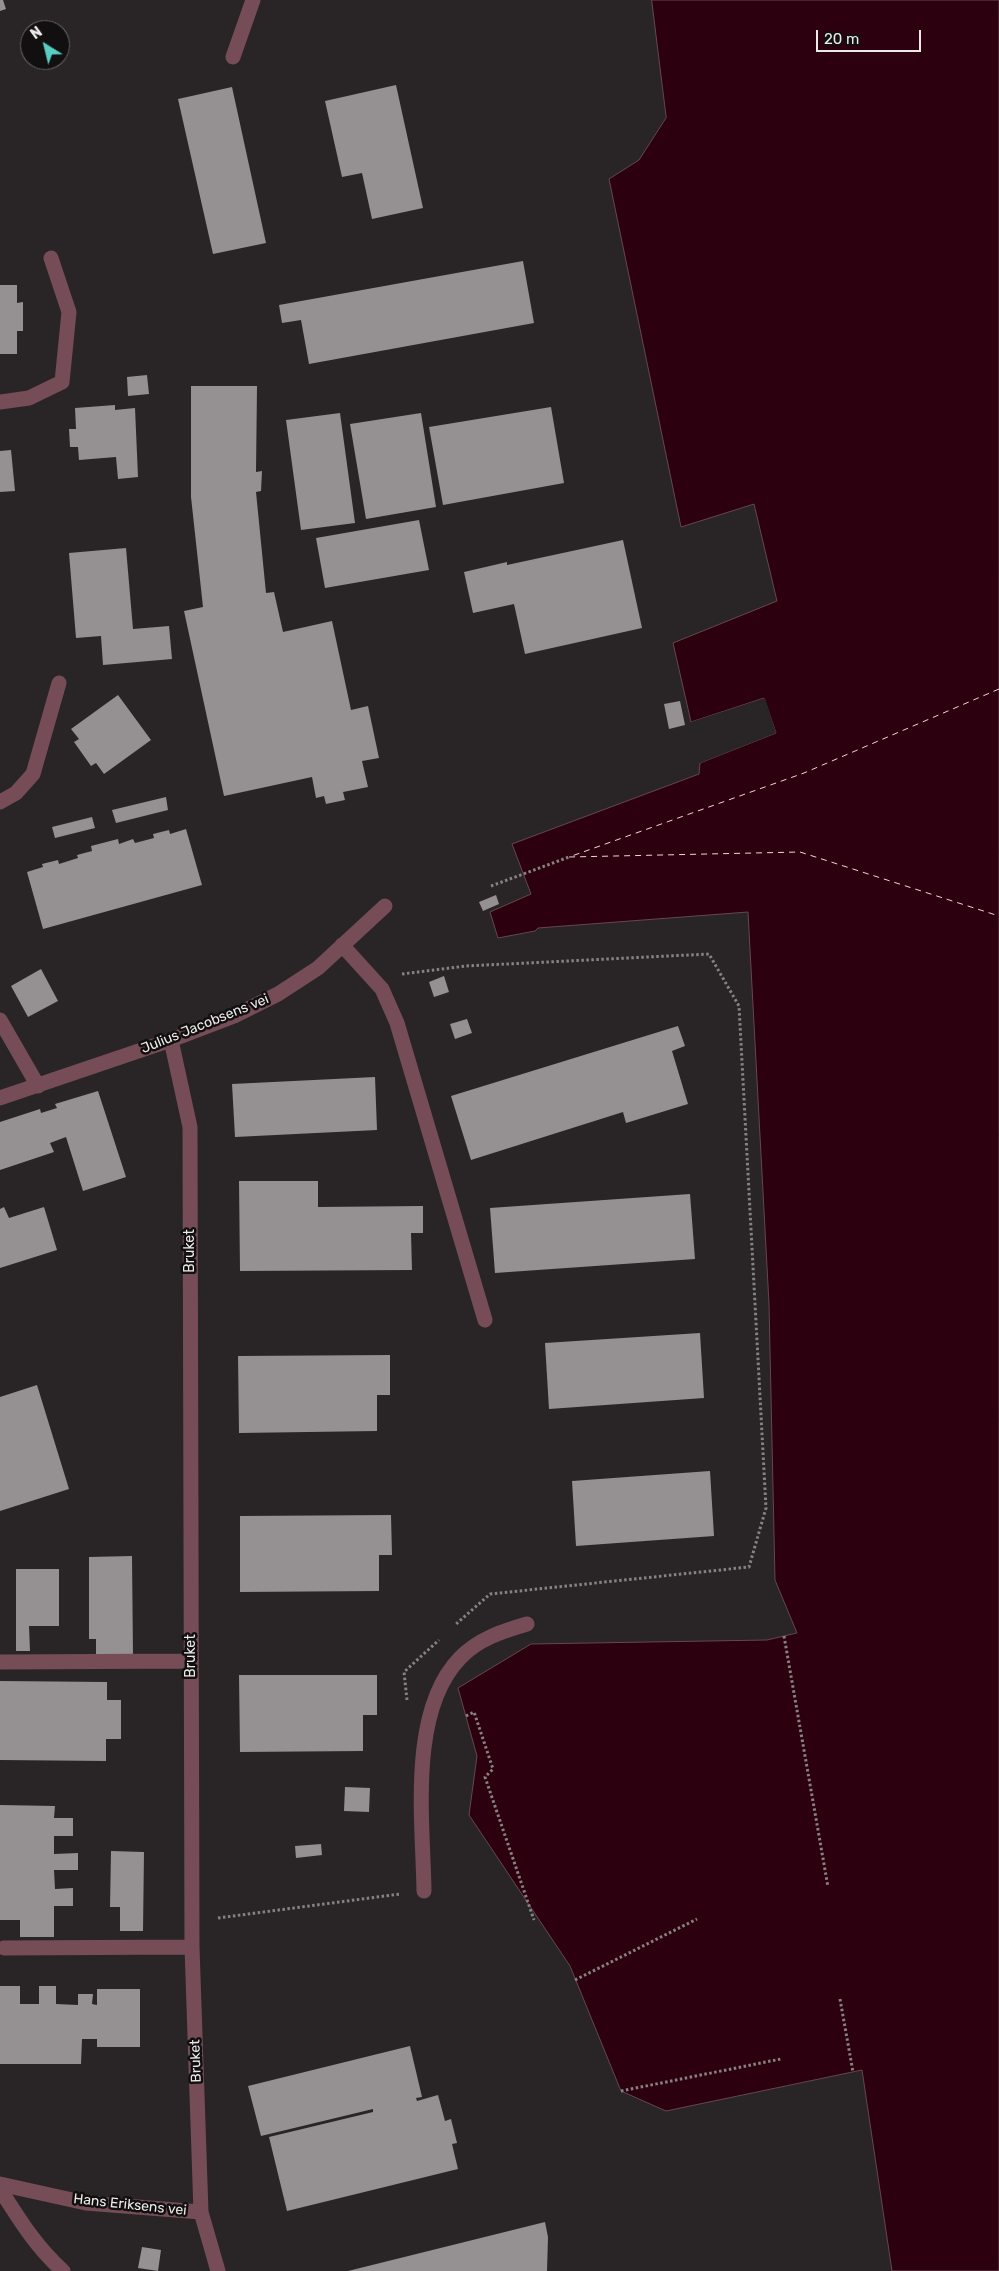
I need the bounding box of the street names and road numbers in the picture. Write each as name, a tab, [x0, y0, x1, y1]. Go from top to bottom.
street label: Julius Jacobsens vei	[139, 991, 271, 1057]
street label: Bruket	[182, 1229, 198, 1273]
street label: Bruket	[183, 1634, 199, 1678]
street label: Bruket	[187, 2039, 205, 2083]
street label: Hans Eriksens vei	[73, 2191, 187, 2219]

